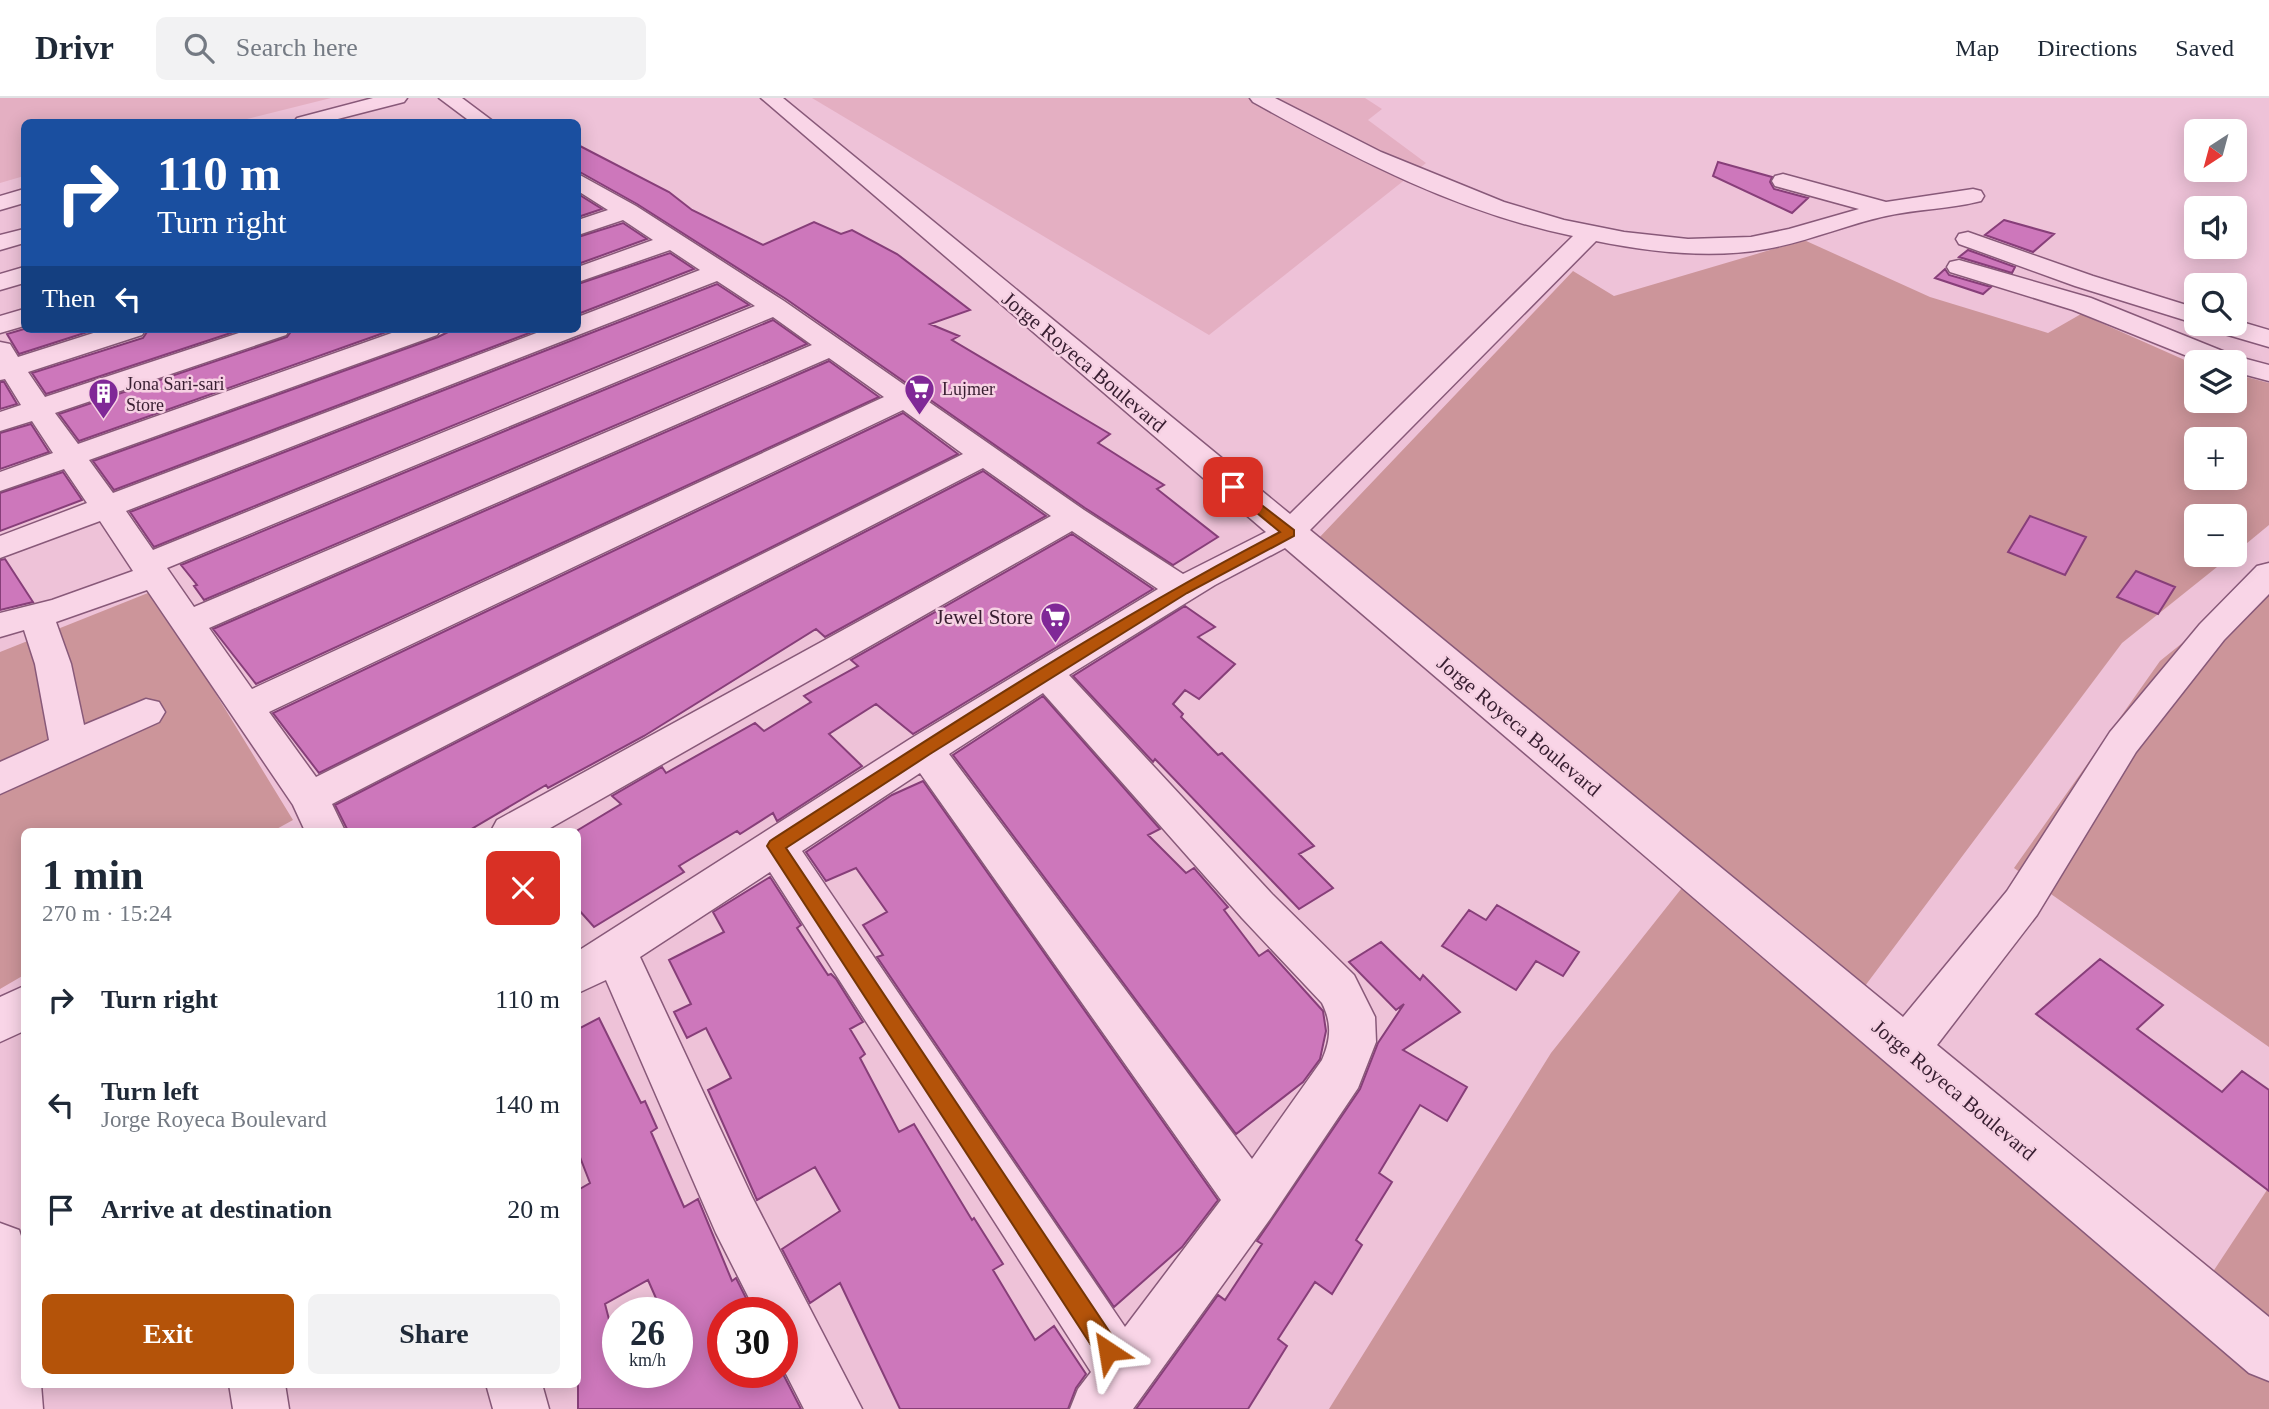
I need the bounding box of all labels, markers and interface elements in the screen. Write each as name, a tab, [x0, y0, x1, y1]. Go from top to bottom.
search box	[156, 17, 646, 80]
icon: search	[180, 29, 218, 67]
text: Drivr	[35, 30, 114, 66]
text: Search here	[236, 33, 358, 62]
text: Map	[1955, 35, 1999, 61]
text: Directions	[2037, 35, 2137, 61]
text: Saved	[2175, 35, 2234, 61]
north arrow	[2184, 119, 2247, 182]
map controls	[2184, 119, 2247, 567]
text: 110 m	[157, 146, 281, 201]
icon: right	[42, 147, 133, 238]
button: sound	[2184, 196, 2247, 259]
text: Turn right	[157, 204, 287, 240]
button: search	[2184, 273, 2247, 336]
icon: left	[109, 280, 147, 318]
text: Then	[42, 284, 95, 313]
street label: Jorge Royeca Boulevard	[997, 287, 1171, 438]
button: layers	[2184, 350, 2247, 413]
supermarket icon: Lujmer	[902, 372, 936, 416]
place label: Jona Sari-sari Store	[126, 374, 224, 415]
building icon: Jona Sari-sari Store	[86, 377, 120, 421]
place label: Lujmer	[942, 379, 995, 399]
button: +	[2184, 427, 2247, 490]
pin	[1203, 457, 1263, 517]
icon: arrive	[1214, 468, 1252, 506]
button: −	[2184, 504, 2247, 567]
supermarket icon: Jewel Store	[1039, 600, 1073, 644]
place label: Jewel Store	[936, 605, 1033, 629]
street label: Jorge Royeca Boulevard	[1432, 651, 1606, 802]
button: close	[486, 851, 560, 925]
text: 1 min	[42, 852, 144, 898]
text: 270 m · 15:24	[42, 901, 172, 926]
icon: right	[42, 981, 80, 1019]
text: Turn right	[101, 985, 218, 1014]
text: 110 m	[495, 985, 560, 1014]
street label: Jorge Royeca Boulevard	[1867, 1015, 2041, 1166]
text: Turn left	[101, 1077, 199, 1106]
icon: left	[42, 1086, 80, 1124]
text: 140 m	[494, 1090, 560, 1119]
text: Jorge Royeca Boulevard	[101, 1107, 327, 1132]
icon: arrive	[42, 1191, 80, 1229]
text: Arrive at destination	[101, 1195, 332, 1224]
text: 20 m	[507, 1195, 560, 1224]
button: Exit	[42, 1294, 294, 1374]
button: Share	[308, 1294, 560, 1374]
speed limit sign: 30	[707, 1297, 798, 1388]
text: 26	[630, 1314, 665, 1353]
position arrow	[1071, 1314, 1145, 1388]
text: km/h	[629, 1350, 666, 1370]

